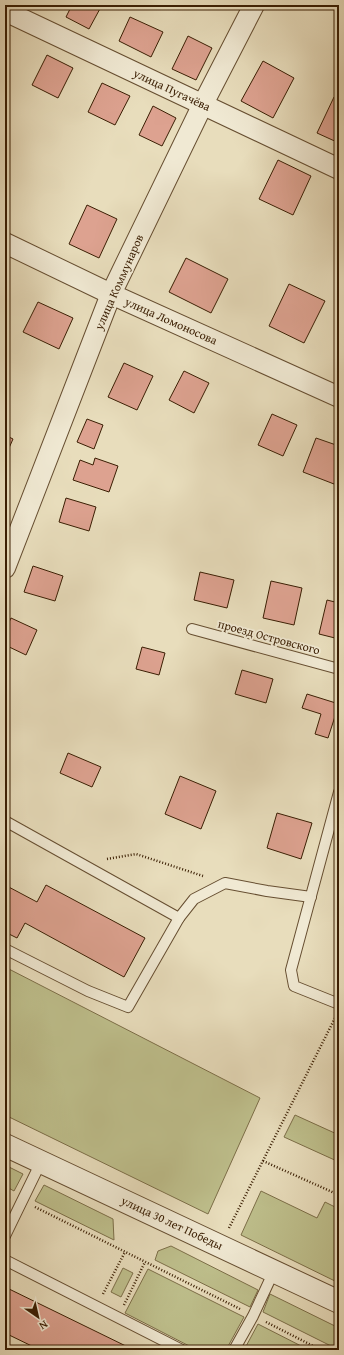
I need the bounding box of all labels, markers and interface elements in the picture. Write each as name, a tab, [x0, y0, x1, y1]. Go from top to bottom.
street label: улица Пугачёва	[130, 64, 214, 115]
street label: улица Коммунаров	[89, 231, 147, 333]
street label: улица Ломоносова	[121, 292, 220, 349]
street label: проезд Островского	[216, 615, 322, 658]
street label: улица 30 лет Победы	[118, 1191, 226, 1254]
north arrow	[18, 1297, 58, 1337]
text: N	[36, 1317, 51, 1334]

